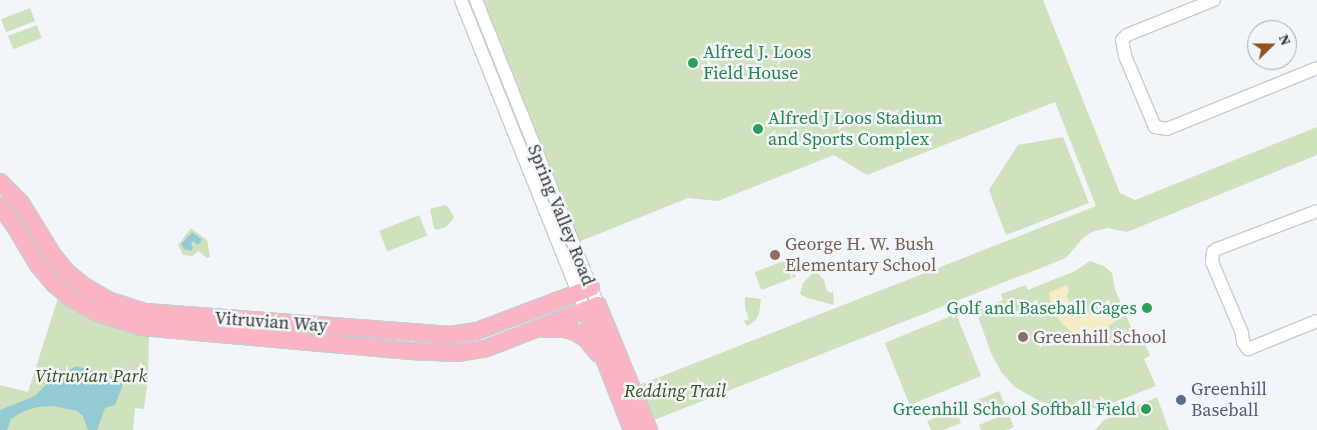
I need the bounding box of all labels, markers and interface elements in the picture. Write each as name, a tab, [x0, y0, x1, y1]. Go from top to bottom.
north arrow	[1247, 20, 1297, 70]
text: N	[1274, 31, 1296, 48]
place label: Alfred J. Loos Field House	[703, 42, 811, 84]
marker: Alfred J. Loos Field House	[687, 57, 699, 69]
place label: Alfred J Loos Stadium and Sports Complex	[768, 108, 942, 150]
marker: Alfred J Loos Stadium and Sports Complex	[752, 123, 764, 135]
street label: Spring Valley Road	[523, 141, 599, 289]
place label: George H. W. Bush Elementary School	[785, 234, 936, 276]
marker: George H. W. Bush Elementary School	[769, 249, 781, 261]
place label: Golf and Baseball Cages	[946, 297, 1137, 319]
marker: Golf and Baseball Cages	[1141, 302, 1153, 314]
street label: Vitruvian Way	[214, 307, 328, 337]
place label: Greenhill School	[1033, 326, 1167, 348]
marker: Greenhill School	[1017, 331, 1029, 343]
park label: Vitruvian Park	[35, 365, 147, 387]
place label: Greenhill Baseball	[1191, 379, 1267, 422]
park label: Redding Trail	[624, 380, 726, 402]
marker: Greenhill Baseball	[1175, 394, 1187, 406]
place label: Greenhill School Softball Field	[893, 398, 1136, 420]
marker: Greenhill School Softball Field	[1140, 403, 1152, 415]

